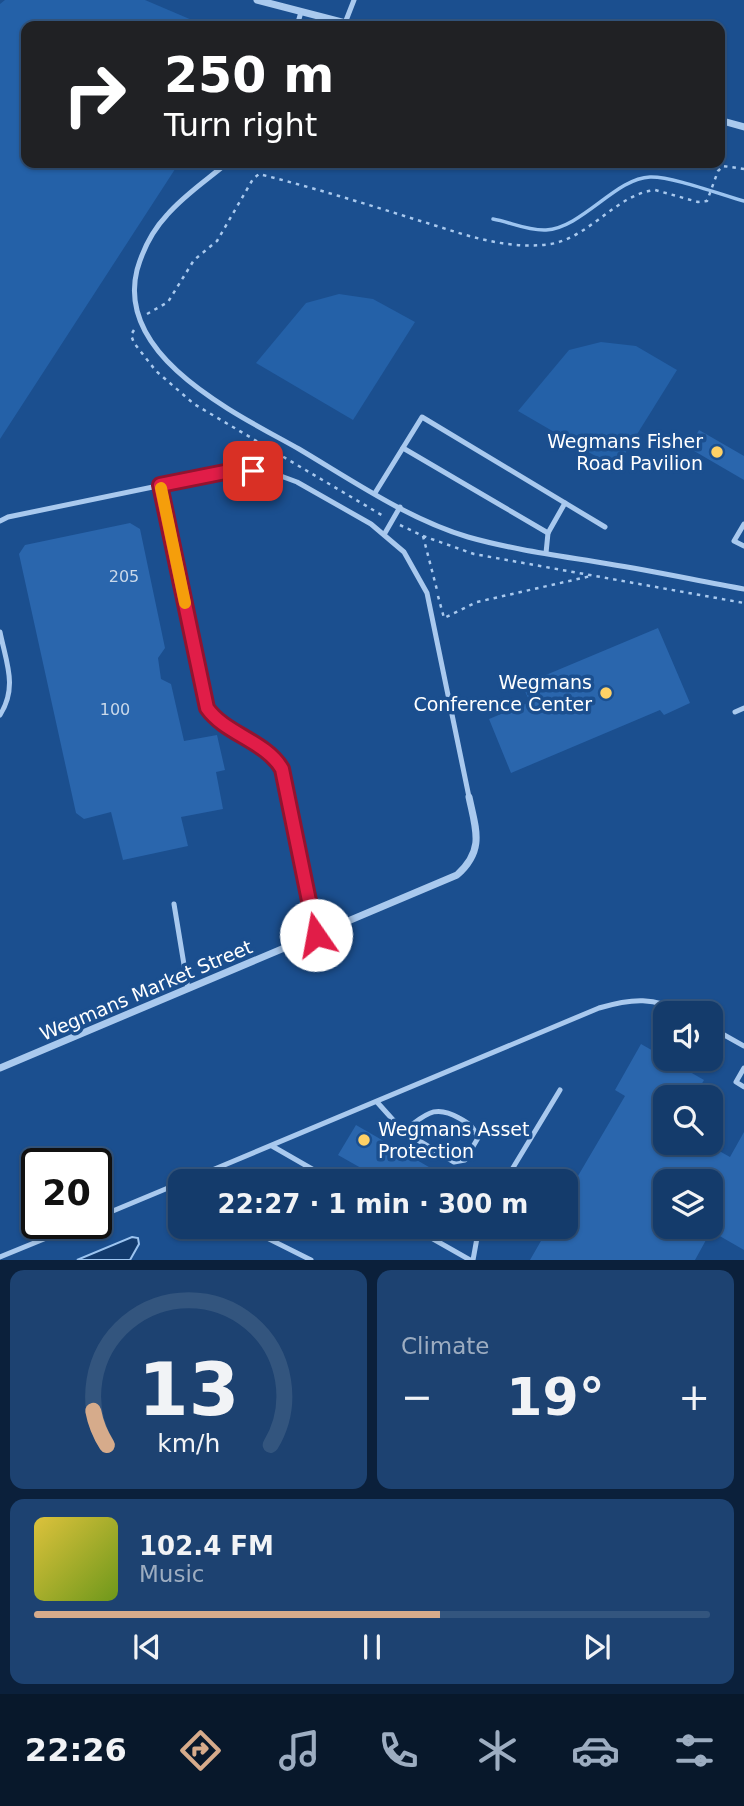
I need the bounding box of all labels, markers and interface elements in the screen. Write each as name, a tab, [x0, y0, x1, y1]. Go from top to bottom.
text: 250 m	[164, 47, 334, 104]
icon: right	[49, 49, 140, 140]
text: Turn right	[164, 106, 317, 144]
place label: Wegmans Fisher Road Pavilion	[547, 430, 703, 474]
pin	[223, 441, 283, 501]
marker: Wegmans Fisher Road Pavilion	[709, 444, 725, 460]
icon: arrive	[234, 452, 272, 490]
house number: 205	[109, 567, 139, 586]
place label: Wegmans Conference Center	[413, 671, 592, 715]
marker: Wegmans Conference Center	[598, 685, 614, 701]
house number: 100	[100, 700, 130, 719]
position arrow	[279, 898, 353, 972]
street label: Wegmans Market Street	[36, 935, 256, 1045]
map controls	[653, 1001, 723, 1239]
button: sound	[653, 1001, 723, 1071]
button: search	[653, 1085, 723, 1155]
place label: Wegmans Asset Protection	[378, 1118, 530, 1162]
marker: Wegmans Asset Protection	[356, 1132, 372, 1148]
speed limit sign: 20	[21, 1148, 112, 1239]
button: layers	[653, 1169, 723, 1239]
text: 22:27 · 1 min · 300 m	[218, 1189, 528, 1219]
text: Climate	[401, 1333, 490, 1359]
text: 13	[138, 1348, 239, 1433]
text: 19°	[506, 1367, 605, 1427]
text: −	[401, 1375, 433, 1419]
text: +	[678, 1375, 710, 1419]
text: km/h	[157, 1429, 220, 1458]
text: 102.4 FM	[139, 1531, 274, 1561]
text: Music	[139, 1561, 204, 1587]
icon: previous	[128, 1628, 166, 1666]
icon: pause	[353, 1628, 391, 1666]
icon: next	[578, 1628, 616, 1666]
icon: directions	[176, 1726, 225, 1775]
icon: music	[275, 1726, 324, 1775]
icon: phone	[374, 1726, 423, 1775]
icon: climate	[473, 1726, 522, 1775]
icon: car	[571, 1726, 620, 1775]
icon: filters	[670, 1726, 719, 1775]
text: 22:26	[25, 1731, 127, 1769]

